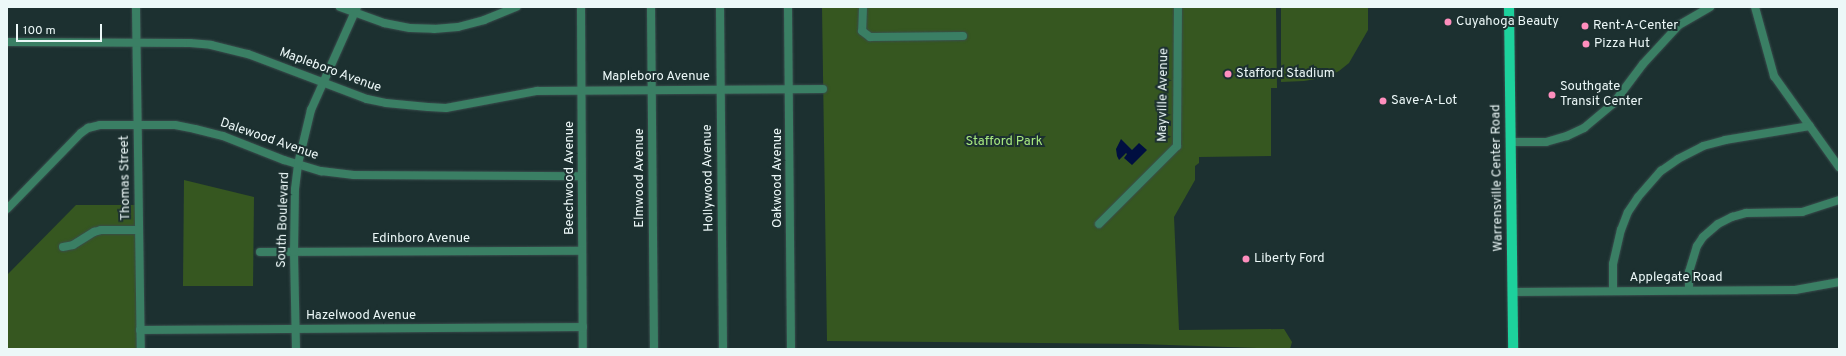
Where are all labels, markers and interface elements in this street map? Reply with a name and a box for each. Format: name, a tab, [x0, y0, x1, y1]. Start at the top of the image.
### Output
place label: Cuyahoga Beauty	[1456, 14, 1559, 30]
scale bar	[18, 16, 104, 42]
marker: Cuyahoga Beauty	[1443, 17, 1453, 27]
place label: Rent-A-Center	[1593, 18, 1678, 34]
marker: Rent-A-Center	[1580, 21, 1590, 31]
text: 100 m	[23, 23, 56, 39]
place label: Pizza Hut	[1594, 36, 1650, 52]
marker: Pizza Hut	[1581, 39, 1591, 49]
street label: Mapleboro Avenue	[277, 45, 383, 97]
street label: Mayville Avenue	[1155, 48, 1173, 142]
place label: Stafford Stadium	[1236, 66, 1335, 82]
street label: Mapleboro Avenue	[602, 69, 710, 85]
marker: Stafford Stadium	[1223, 69, 1233, 79]
place label: Southgate Transit Center	[1560, 80, 1643, 111]
marker: Southgate Transit Center	[1547, 90, 1557, 100]
place label: Save-A-Lot	[1391, 93, 1457, 109]
marker: Save-A-Lot	[1378, 96, 1388, 106]
street label: Warrensville Center Road	[1489, 104, 1507, 252]
street label: Dalewood Avenue	[217, 116, 321, 164]
street label: Beechwood Avenue	[562, 121, 578, 235]
street label: Hollywood Avenue	[700, 124, 718, 232]
street label: Elmwood Avenue	[632, 128, 648, 228]
street label: Oakwood Avenue	[770, 128, 786, 228]
park label: Stafford Park	[965, 134, 1043, 150]
street label: Thomas Street	[117, 135, 135, 221]
street label: South Boulevard	[275, 172, 293, 268]
street label: Edinboro Avenue	[372, 231, 470, 247]
place label: Liberty Ford	[1254, 251, 1325, 267]
marker: Liberty Ford	[1241, 254, 1251, 264]
street label: Applegate Road	[1629, 270, 1723, 286]
street label: Hazelwood Avenue	[306, 308, 416, 324]

